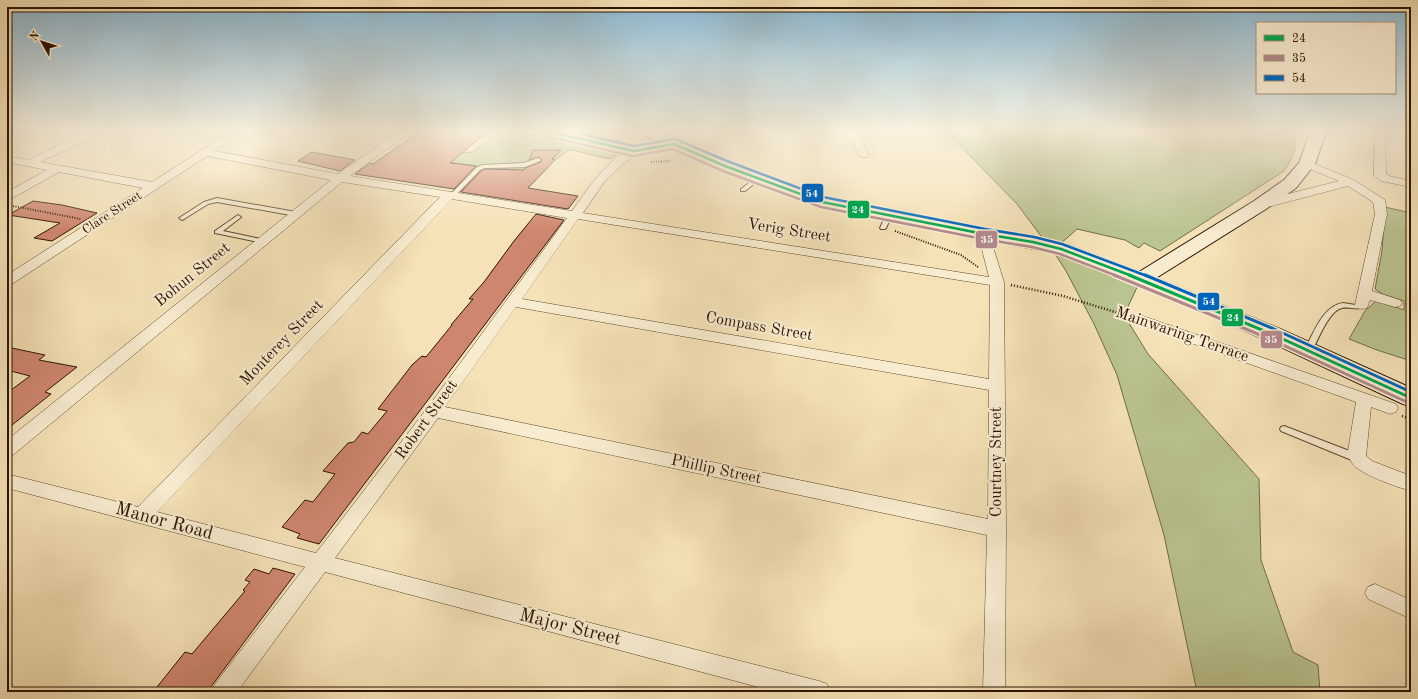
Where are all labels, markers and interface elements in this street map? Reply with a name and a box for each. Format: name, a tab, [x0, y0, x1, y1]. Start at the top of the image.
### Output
north arrow	[22, 22, 62, 62]
legend	[1256, 22, 1396, 94]
text: N	[28, 29, 43, 43]
text: 24	[1292, 33, 1306, 45]
text: 35	[1292, 52, 1306, 65]
text: 54	[1292, 72, 1306, 85]
line badge: 54	[801, 183, 824, 203]
street label: Clare Street	[80, 189, 144, 237]
text: 54	[806, 189, 818, 200]
line badge: 24	[847, 200, 870, 219]
text: 24	[852, 205, 864, 216]
street label: Verig Street	[746, 216, 832, 246]
line badge: 35	[975, 230, 998, 249]
text: 35	[981, 235, 993, 246]
street label: Bohun Street	[152, 240, 234, 310]
line badge: 54	[1197, 292, 1220, 311]
street label: Monterey Street	[237, 297, 327, 389]
text: 54	[1203, 297, 1215, 308]
street label: Mainwaring Terrace	[1113, 305, 1251, 365]
line badge: 24	[1221, 308, 1244, 327]
street label: Compass Street	[704, 310, 814, 344]
text: 24	[1227, 313, 1239, 324]
line badge: 35	[1260, 330, 1283, 349]
text: 35	[1265, 335, 1277, 346]
street label: Robert Street	[393, 377, 461, 463]
street label: Courtney Street	[989, 406, 1005, 517]
street label: Phillip Street	[669, 453, 763, 487]
street label: Manor Road	[113, 500, 215, 544]
street label: Major Street	[517, 606, 623, 650]

